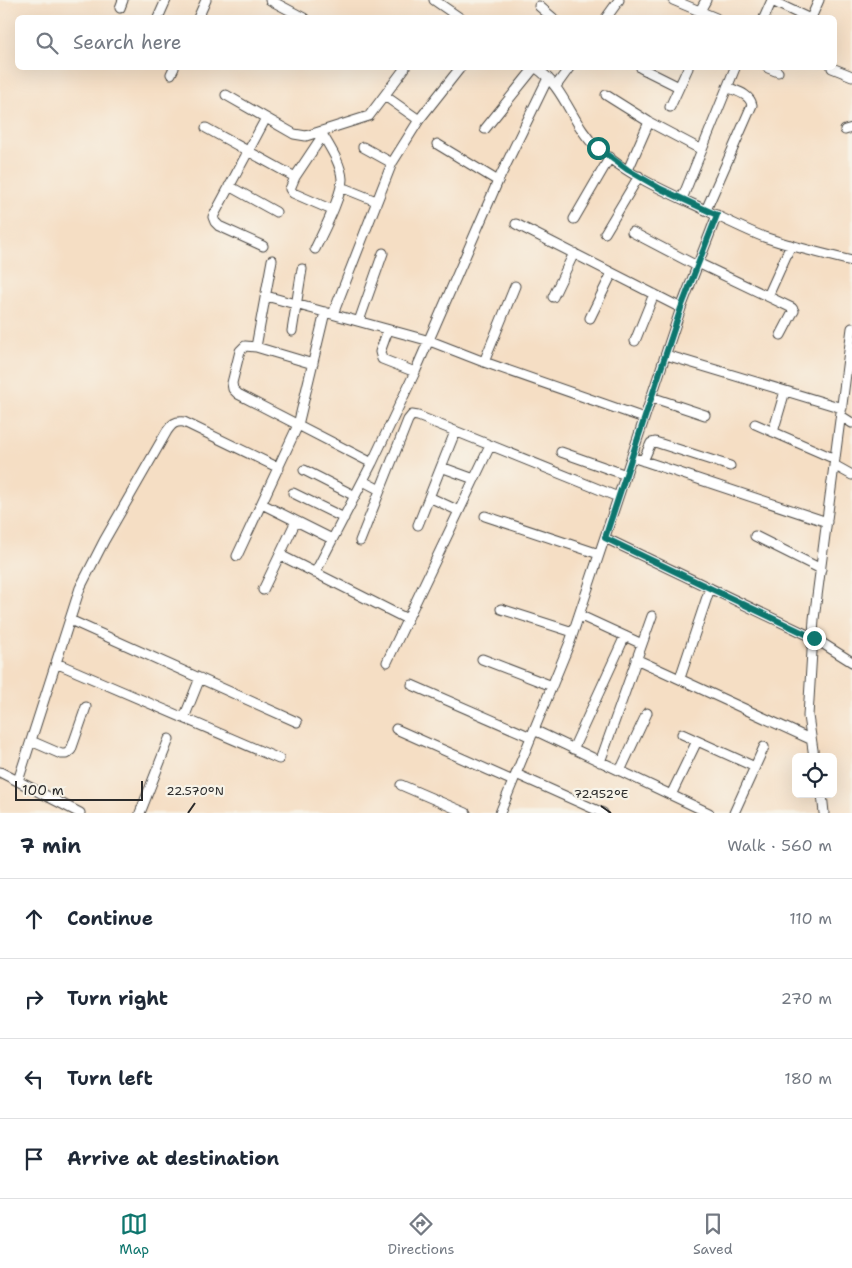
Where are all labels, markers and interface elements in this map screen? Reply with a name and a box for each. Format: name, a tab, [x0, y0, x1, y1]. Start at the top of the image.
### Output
search box	[15, 15, 837, 70]
icon: search	[33, 29, 61, 57]
text: Search here	[73, 30, 182, 55]
route start	[587, 137, 610, 160]
route end	[803, 627, 826, 650]
map controls	[792, 753, 837, 798]
button: locate	[792, 753, 837, 798]
scale bar	[15, 778, 142, 801]
text: 100 m	[22, 781, 64, 799]
text: 22.570°N	[166, 783, 224, 799]
text: 72.952°E	[574, 786, 628, 802]
text: 7 min	[20, 832, 81, 860]
text: Walk · 560 m	[727, 835, 832, 856]
icon: ahead	[20, 905, 48, 933]
text: Continue	[67, 906, 153, 931]
text: 110 m	[789, 908, 832, 929]
icon: right	[20, 985, 48, 1013]
text: Turn right	[67, 986, 168, 1011]
text: 270 m	[781, 988, 832, 1009]
icon: left	[20, 1065, 48, 1093]
text: Turn left	[67, 1066, 153, 1091]
text: 180 m	[784, 1068, 832, 1089]
icon: arrive	[20, 1145, 48, 1173]
text: Arrive at destination	[67, 1146, 279, 1171]
tab: Map	[119, 1210, 149, 1258]
tab: Directions	[388, 1210, 455, 1258]
tab: Saved	[693, 1210, 733, 1258]

